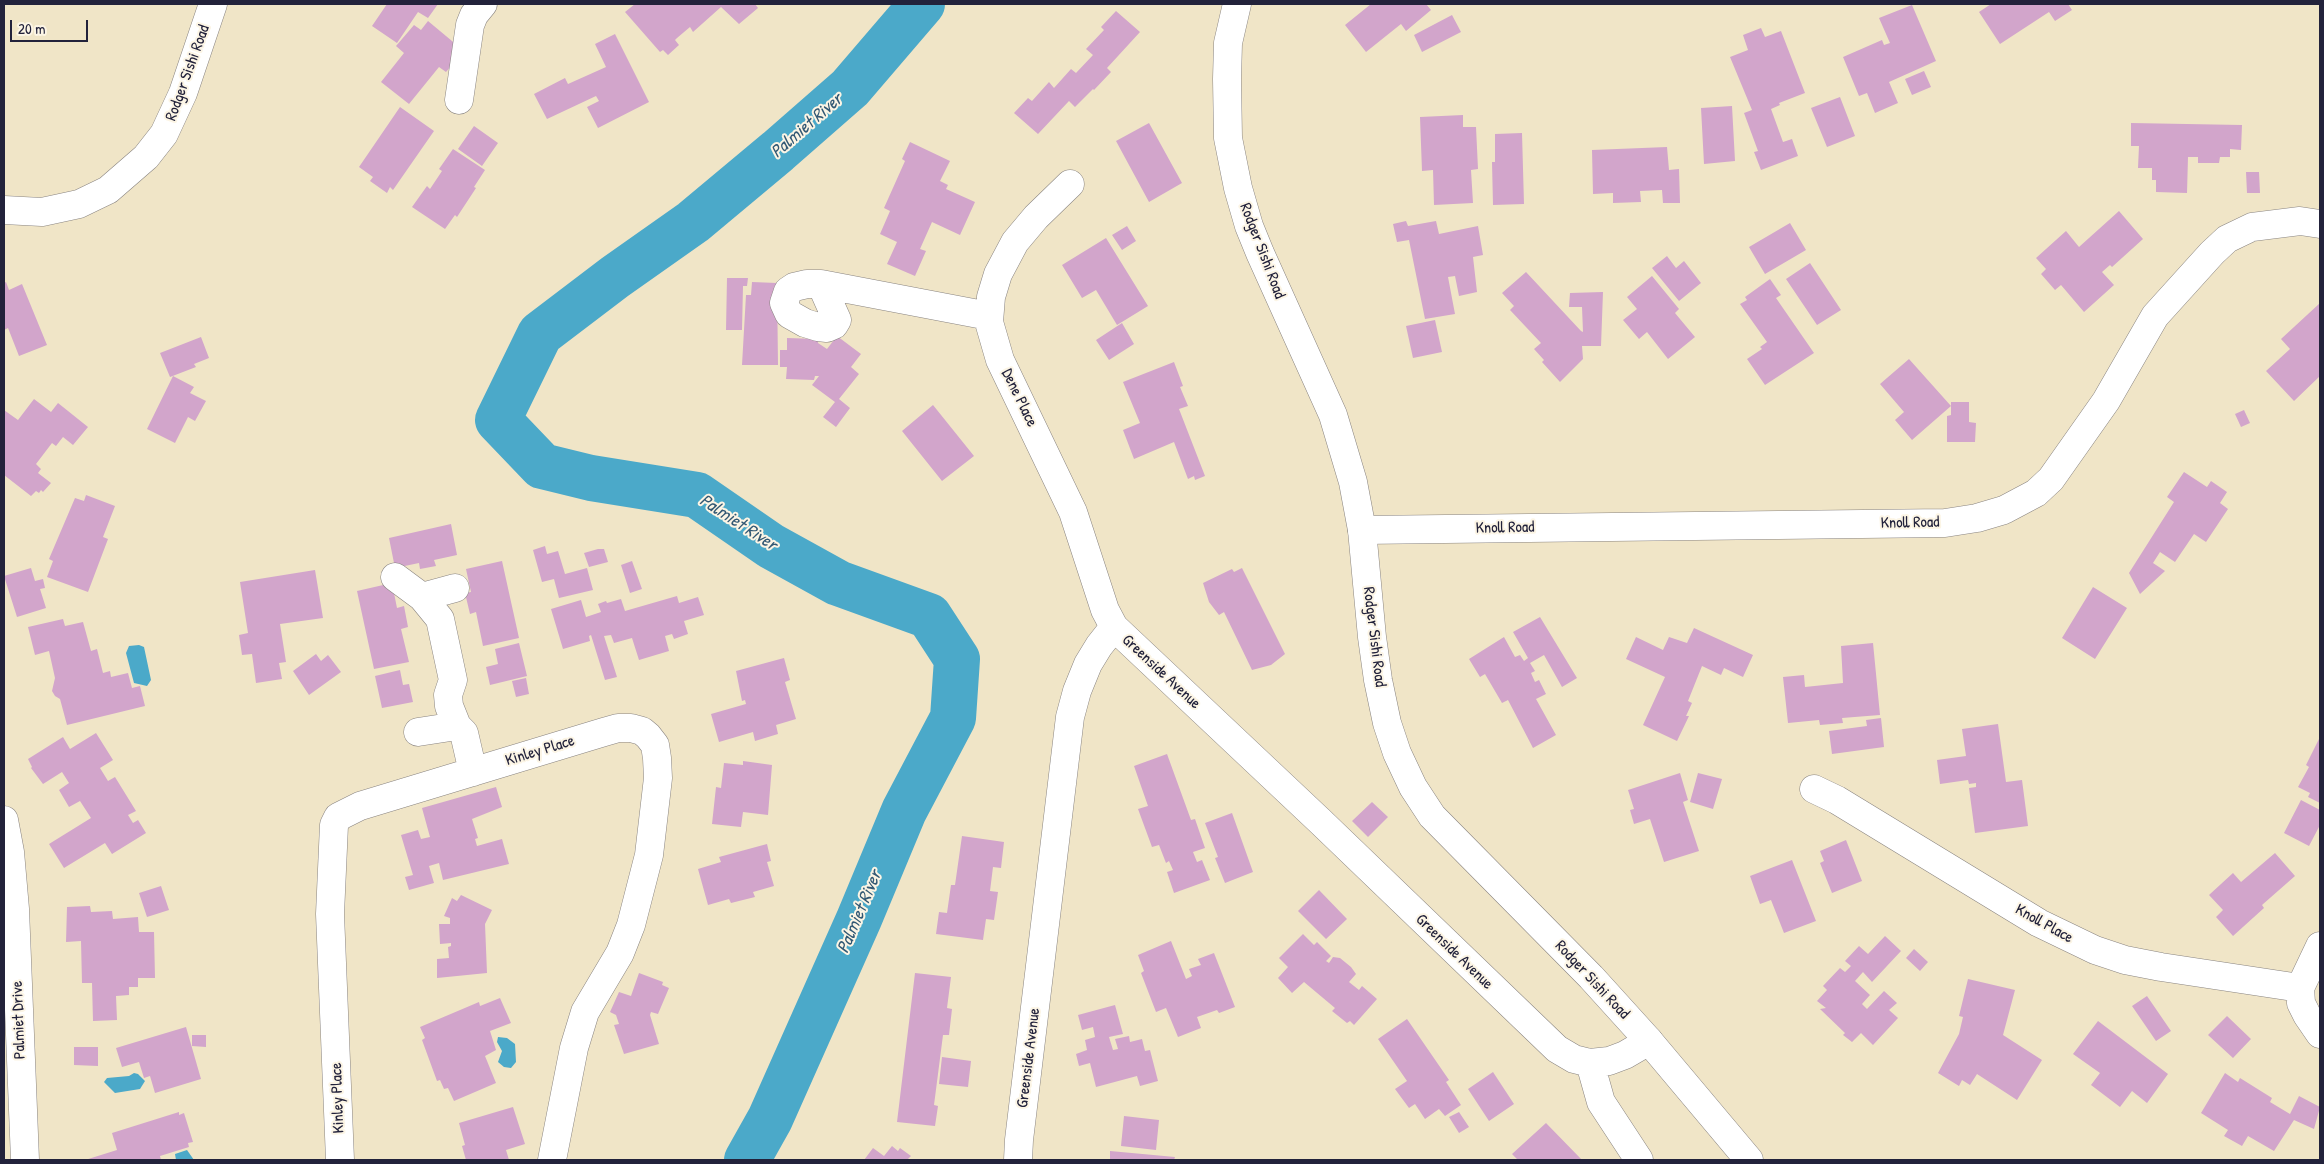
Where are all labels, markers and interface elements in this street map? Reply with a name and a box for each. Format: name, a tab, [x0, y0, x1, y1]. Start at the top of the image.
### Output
scale bar	[12, 10, 90, 42]
text: 20 m	[18, 18, 45, 39]
street label: Rodger Sishi Road	[162, 22, 214, 124]
water label: Palmiet River	[767, 89, 847, 163]
street label: Rodger Sishi Road	[1235, 201, 1289, 301]
street label: Dene Place	[997, 366, 1041, 430]
water label: Palmiet River	[695, 490, 781, 556]
street label: Knoll Road	[1880, 513, 1940, 533]
street label: Knoll Road	[1475, 518, 1535, 538]
street label: Rodger Sishi Road	[1358, 586, 1390, 688]
street label: Greenside Avenue	[1118, 631, 1204, 713]
street label: Kinley Place	[503, 731, 577, 771]
water label: Palmiet River	[833, 867, 887, 957]
street label: Knoll Place	[2012, 900, 2076, 948]
street label: Greenside Avenue	[1411, 910, 1497, 994]
street label: Rodger Sishi Road	[1551, 937, 1633, 1023]
street label: Palmiet Drive	[8, 981, 30, 1059]
street label: Greenside Avenue	[1013, 1007, 1045, 1109]
street label: Kinley Place	[327, 1062, 349, 1134]

